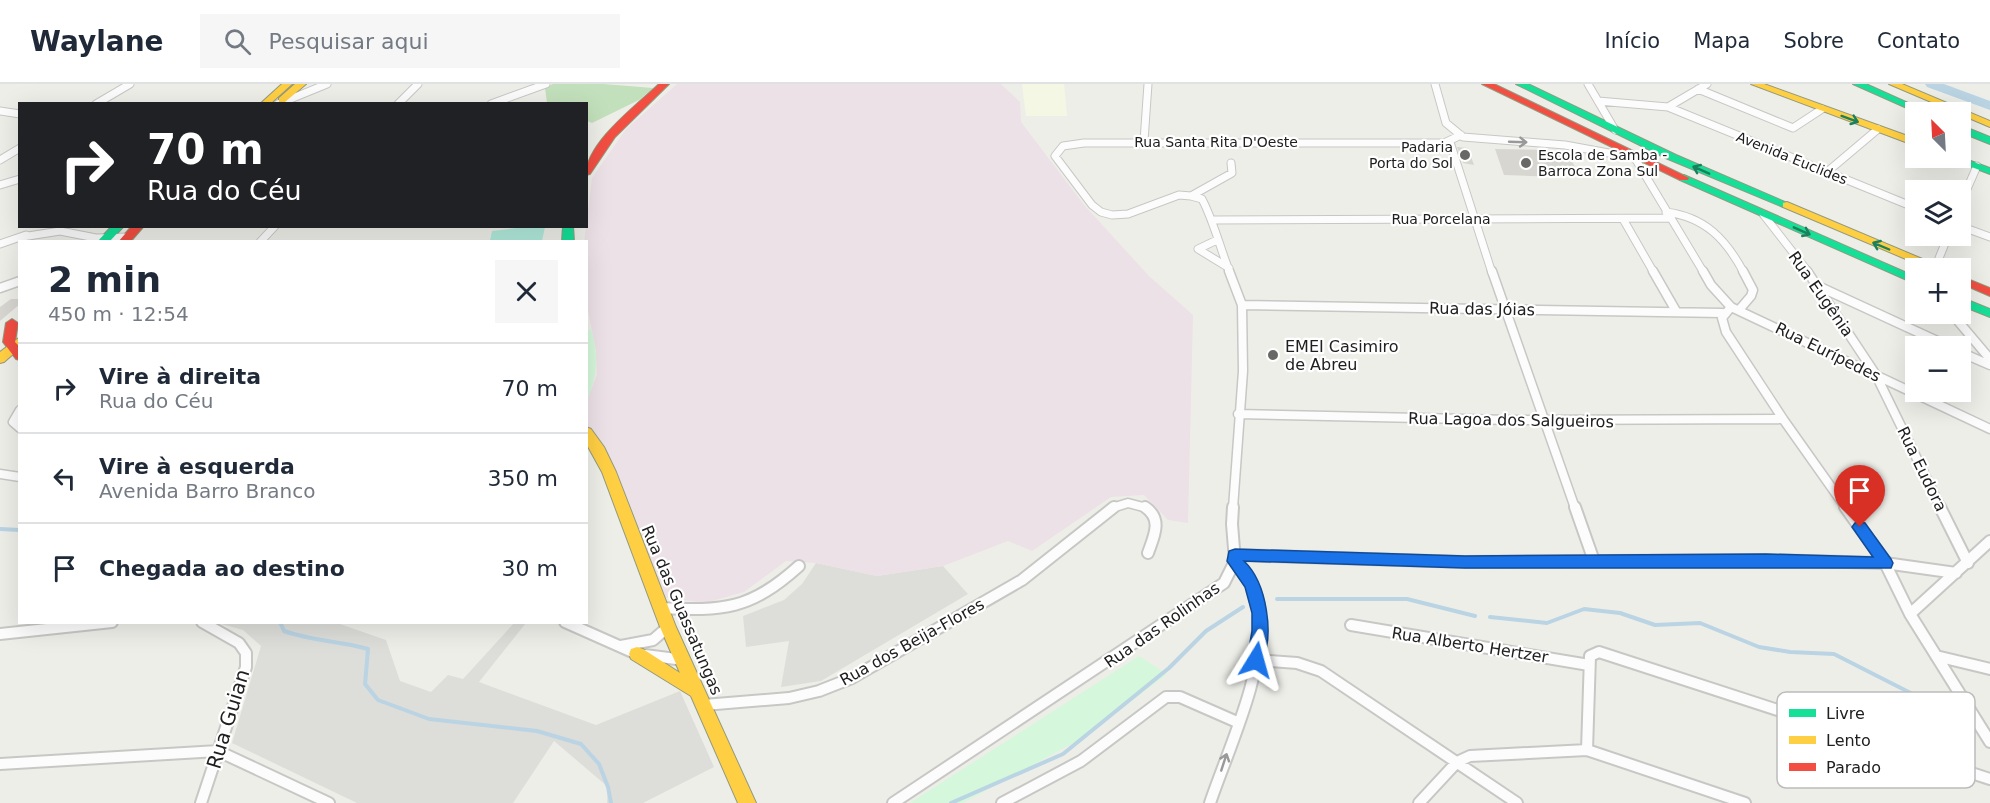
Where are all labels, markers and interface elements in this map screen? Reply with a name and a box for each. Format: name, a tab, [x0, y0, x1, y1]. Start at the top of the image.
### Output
search box	[200, 14, 620, 68]
text: Waylane	[30, 25, 164, 58]
icon: search	[221, 25, 254, 58]
text: Pesquisar aqui	[269, 29, 429, 54]
text: Início	[1605, 29, 1660, 53]
text: Mapa	[1693, 29, 1750, 53]
text: Sobre	[1783, 29, 1844, 53]
text: Contato	[1877, 29, 1960, 53]
north arrow	[1905, 102, 1971, 168]
map controls	[1905, 102, 1971, 402]
one-way arrow	[1840, 114, 1859, 125]
text: 70 m	[147, 125, 264, 174]
icon: right	[48, 126, 126, 204]
street label: Avenida Euclides	[1734, 128, 1850, 188]
street label: Rua Santa Rita D'Oeste	[1134, 134, 1298, 150]
one-way arrow	[1508, 137, 1528, 148]
place label: Padaria Porta do Sol	[1369, 139, 1453, 171]
place label: Escola de Samba - Barroca Zona Sul	[1538, 147, 1667, 179]
marker: Padaria Porta do Sol	[1458, 148, 1472, 162]
marker: Escola de Samba - Barroca Zona Sul	[1519, 156, 1533, 170]
one-way arrow	[1693, 164, 1711, 175]
text: Rua do Céu	[147, 175, 302, 206]
button: layers	[1905, 180, 1971, 246]
street label: Rua Porcelana	[1391, 211, 1491, 227]
one-way arrow	[1792, 226, 1810, 237]
one-way arrow	[1872, 240, 1891, 251]
street label: Rua Eugênia	[1785, 248, 1857, 340]
button: +	[1905, 258, 1971, 324]
text: 2 min	[48, 259, 161, 300]
button: close	[495, 260, 558, 323]
street label: Rua das Jóias	[1429, 299, 1535, 319]
text: 450 m · 12:54	[48, 302, 189, 326]
street label: Rua Eurípedes	[1772, 318, 1884, 386]
button: −	[1905, 336, 1971, 402]
place label: EMEI Casimiro de Abreu	[1285, 337, 1399, 374]
marker: EMEI Casimiro de Abreu	[1266, 348, 1280, 362]
text: Vire à direita	[99, 364, 261, 389]
icon: right	[48, 372, 81, 405]
text: 70 m	[502, 376, 558, 401]
text: Rua do Céu	[99, 389, 214, 413]
street label: Rua Lagoa dos Salgueiros	[1408, 409, 1614, 431]
street label: Rua Eudora	[1893, 423, 1951, 515]
text: Vire à esquerda	[99, 454, 295, 479]
icon: left	[48, 462, 81, 495]
pin	[1834, 465, 1885, 527]
text: 350 m	[488, 466, 558, 491]
icon: arrive	[1843, 474, 1876, 507]
text: Avenida Barro Branco	[99, 479, 316, 503]
street label: Rua das Guassatungas	[638, 522, 726, 698]
icon: arrive	[48, 552, 81, 585]
text: Chegada ao destino	[99, 556, 345, 581]
text: 30 m	[502, 556, 558, 581]
street label: Rua das Rolinhas	[1101, 578, 1223, 672]
street label: Rua dos Beija-Flores	[837, 594, 987, 690]
street label: Rua Alberto Hertzer	[1390, 623, 1550, 667]
position arrow	[1224, 628, 1288, 692]
street label: Rua Guian	[201, 666, 255, 772]
legend	[1777, 692, 1975, 788]
text: Livre	[1826, 704, 1865, 723]
text: Lento	[1826, 731, 1871, 750]
one-way arrow	[1219, 753, 1230, 772]
text: Parado	[1826, 758, 1881, 777]

